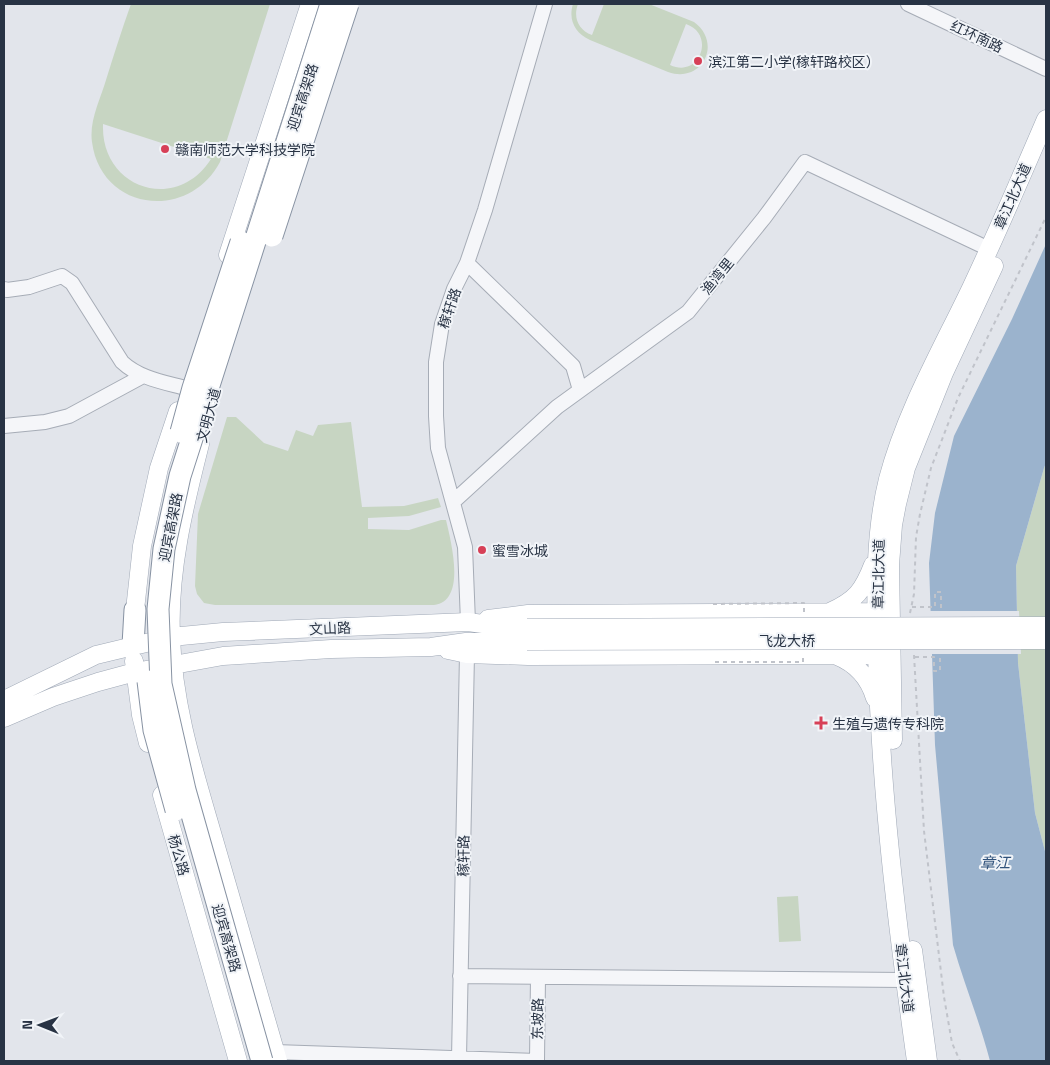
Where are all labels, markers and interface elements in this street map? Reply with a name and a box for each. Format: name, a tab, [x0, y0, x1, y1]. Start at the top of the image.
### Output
street label: 红环南路	[947, 15, 1007, 57]
place label: 滨江第二小学(稼轩路校区）	[708, 51, 880, 72]
marker: 滨江第二小学(稼轩路校区）	[692, 55, 704, 67]
street label: 迎宾高架路	[281, 60, 323, 134]
place label: 赣南师范大学科技学院	[175, 139, 315, 160]
marker: 赣南师范大学科技学院	[159, 143, 171, 155]
street label: 章江北大道	[988, 160, 1036, 232]
street label: 渔湾里	[696, 253, 738, 299]
street label: 稼轩路	[432, 285, 466, 331]
street label: 文明大道	[191, 385, 225, 445]
street label: 迎宾高架路	[153, 491, 187, 563]
street label: 章江北大道	[867, 539, 889, 609]
place label: 蜜雪冰城	[492, 540, 548, 561]
marker: 蜜雪冰城	[476, 544, 488, 556]
street label: 文山路	[308, 616, 352, 640]
street label: 飞龙大桥	[759, 630, 815, 651]
place label: 生殖与遗传专科院	[832, 713, 944, 734]
marker: 生殖与遗传专科院	[814, 716, 828, 730]
street label: 杨公路	[163, 832, 195, 878]
street label: 稼轩路	[452, 835, 474, 877]
water label: 章江	[980, 851, 1012, 874]
street label: 迎宾高架路	[207, 901, 247, 975]
street label: 章江北大道	[890, 942, 920, 1014]
street label: 东坡路	[526, 998, 548, 1040]
north arrow	[15, 1000, 65, 1050]
text: N	[16, 1020, 37, 1030]

